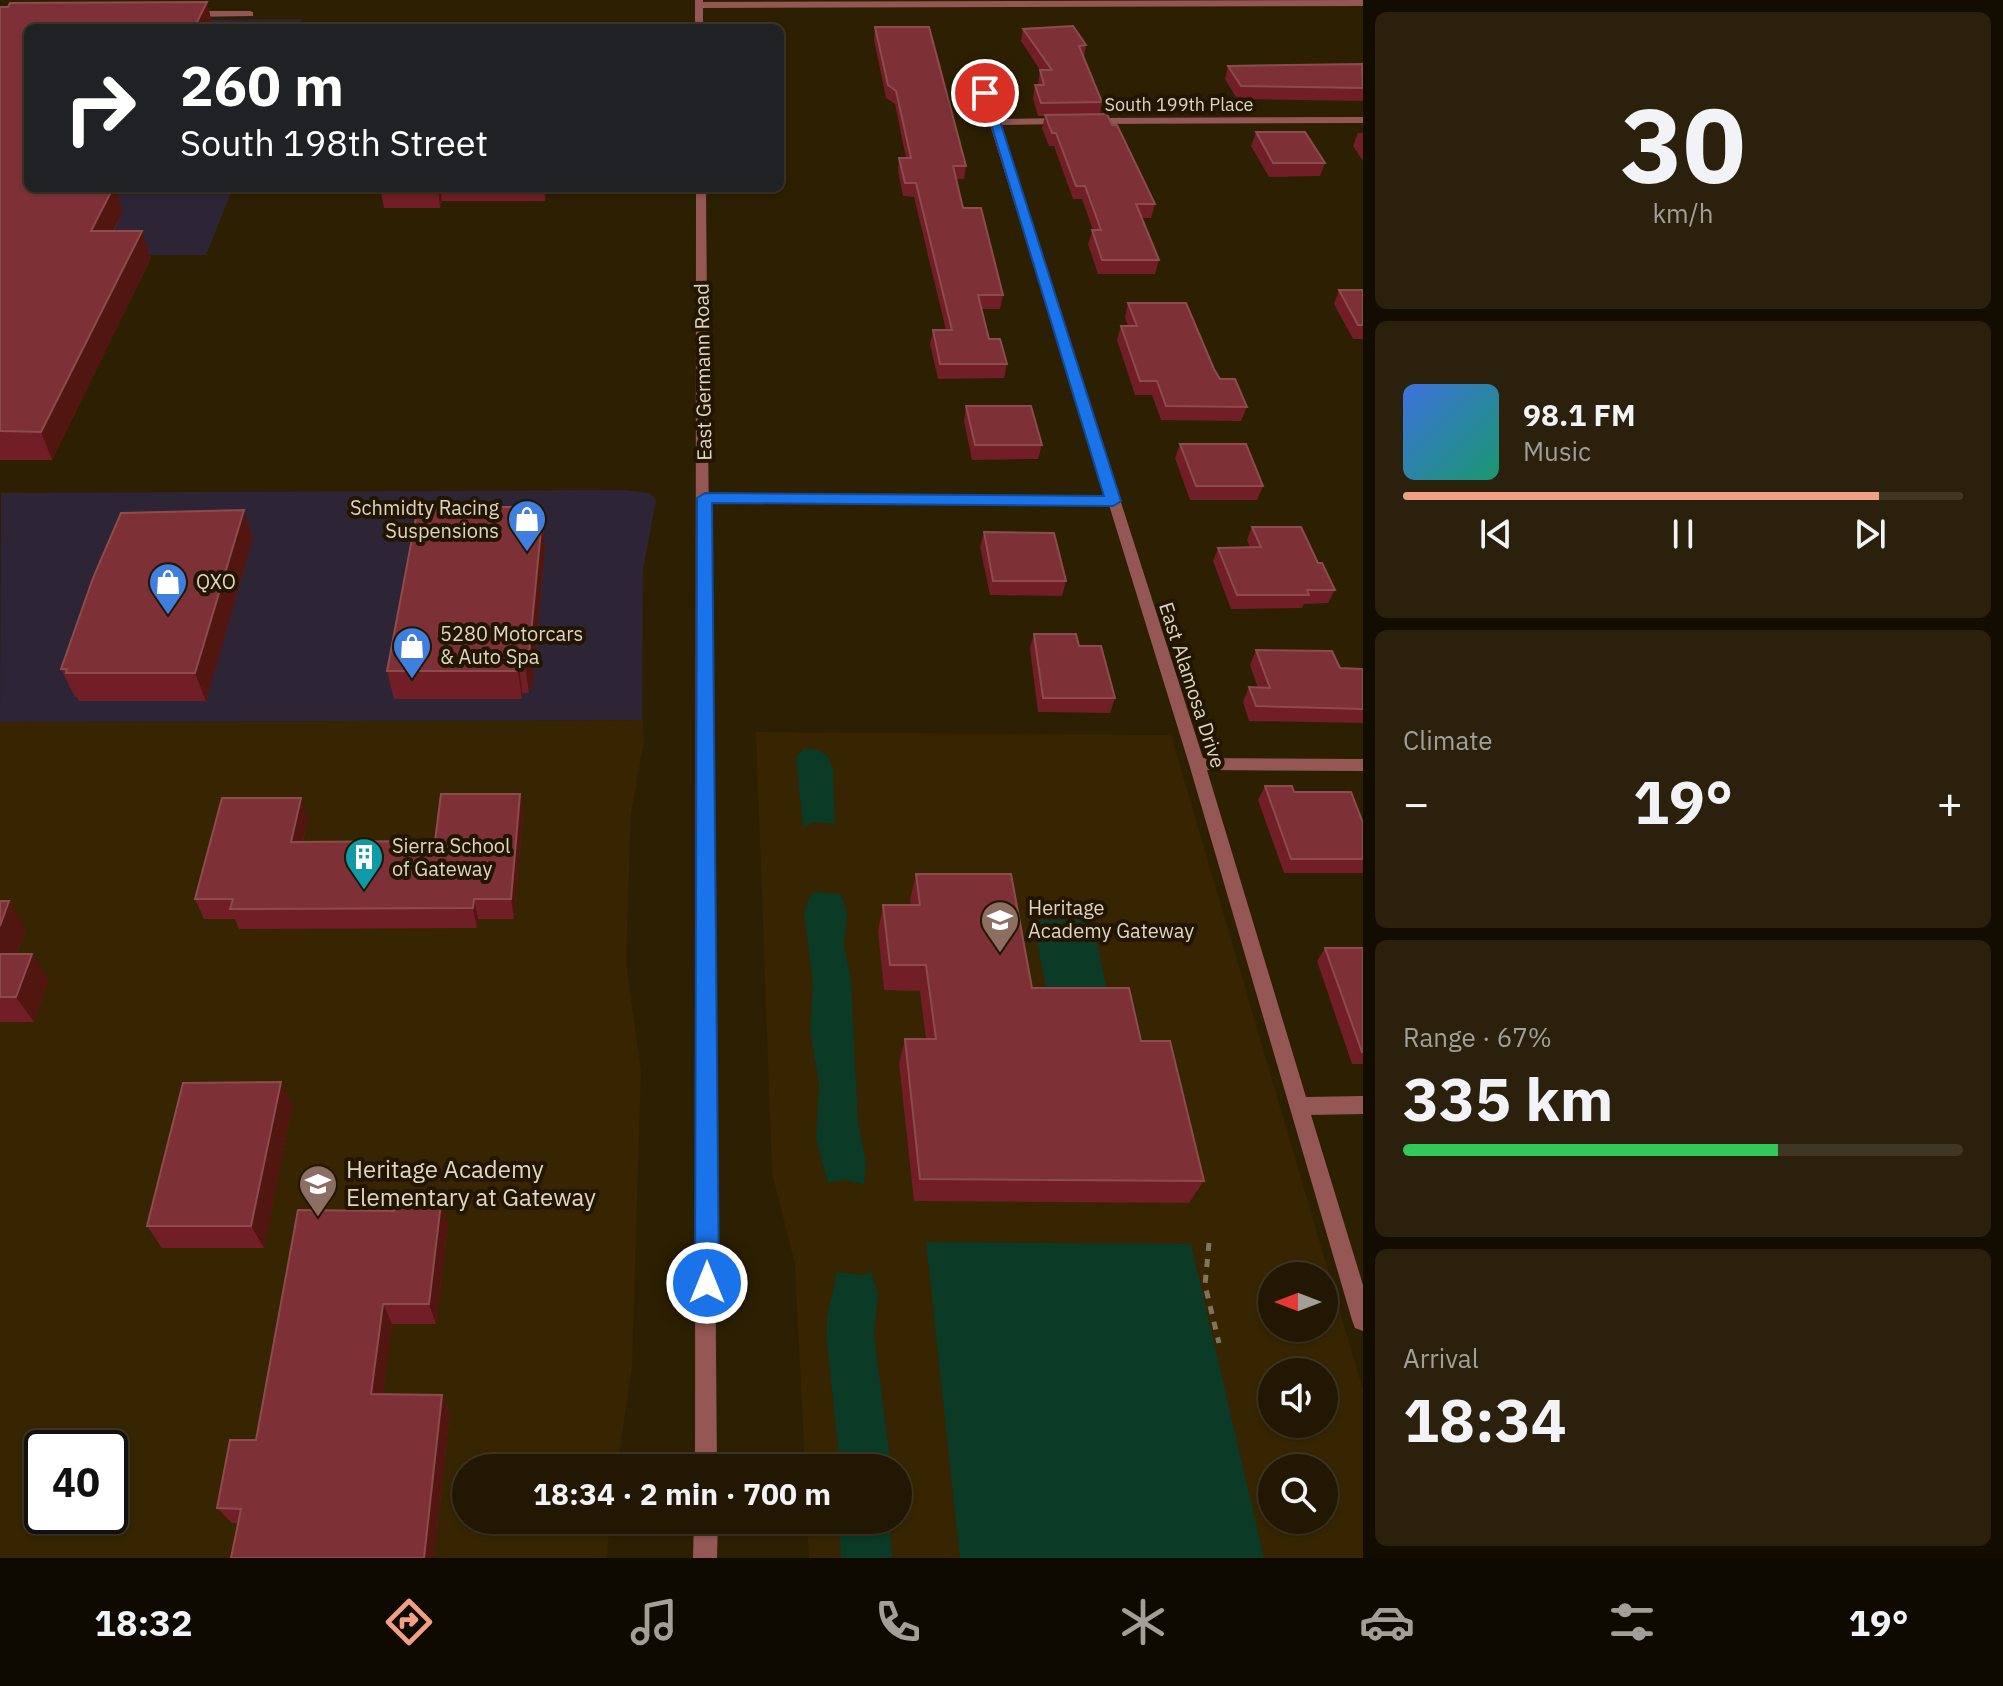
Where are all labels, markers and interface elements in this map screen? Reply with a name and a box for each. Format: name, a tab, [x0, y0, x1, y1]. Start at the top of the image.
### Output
text: 260 m	[180, 49, 344, 121]
icon: right	[48, 56, 152, 160]
pin	[951, 59, 1019, 127]
icon: arrive	[963, 71, 1007, 115]
text: 30	[1621, 76, 1745, 212]
street label: South 199th Place	[1105, 93, 1254, 116]
text: South 198th Street	[180, 119, 488, 166]
text: km/h	[1652, 196, 1714, 230]
street label: East Germann Road	[687, 283, 718, 461]
text: 98.1 FM	[1523, 395, 1636, 434]
text: Music	[1523, 434, 1591, 468]
place label: Schmidty Racing Suspensions	[350, 494, 499, 544]
shop icon: Schmidty Racing Suspensions	[506, 498, 548, 553]
icon: previous	[1474, 512, 1518, 556]
icon: pause	[1661, 512, 1705, 556]
icon: next	[1848, 512, 1892, 556]
shop icon: QXO	[147, 561, 189, 616]
place label: QXO	[196, 568, 236, 595]
street label: East Alamosa Drive	[1153, 598, 1232, 771]
place label: 5280 Motorcars & Auto Spa	[440, 620, 583, 670]
shop icon: 5280 Motorcars & Auto Spa	[391, 625, 433, 680]
text: Climate	[1403, 723, 1493, 757]
text: 19°	[1633, 762, 1733, 841]
text: −	[1403, 774, 1429, 831]
text: +	[1937, 774, 1963, 831]
place label: Sierra School of Gateway	[392, 832, 510, 882]
building icon: Sierra School of Gateway	[343, 836, 385, 891]
place label: Heritage Academy Gateway	[1028, 894, 1194, 944]
school or university icon: Heritage Academy Gateway	[979, 899, 1021, 954]
text: Range · 67%	[1403, 1020, 1552, 1054]
text: 335 km	[1403, 1059, 1613, 1138]
place label: Heritage Academy Elementary at Gateway	[346, 1153, 596, 1213]
school or university icon: Heritage Academy Elementary at Gateway	[297, 1163, 339, 1218]
position arrow	[665, 1241, 749, 1325]
north arrow	[1258, 1262, 1338, 1342]
map controls	[1258, 1262, 1338, 1534]
text: Arrival	[1403, 1341, 1479, 1375]
button: sound	[1258, 1358, 1338, 1438]
text: 18:34	[1403, 1380, 1567, 1459]
speed limit sign: 40	[24, 1430, 128, 1534]
button: search	[1258, 1454, 1338, 1534]
text: 18:34 · 2 min · 700 m	[533, 1474, 831, 1513]
icon: directions	[381, 1594, 437, 1650]
icon: music	[626, 1594, 682, 1650]
icon: phone	[870, 1594, 926, 1650]
icon: climate	[1115, 1594, 1171, 1650]
icon: car	[1359, 1594, 1415, 1650]
icon: filters	[1604, 1594, 1660, 1650]
text: 18:32	[94, 1599, 193, 1646]
text: 19°	[1849, 1599, 1909, 1646]

